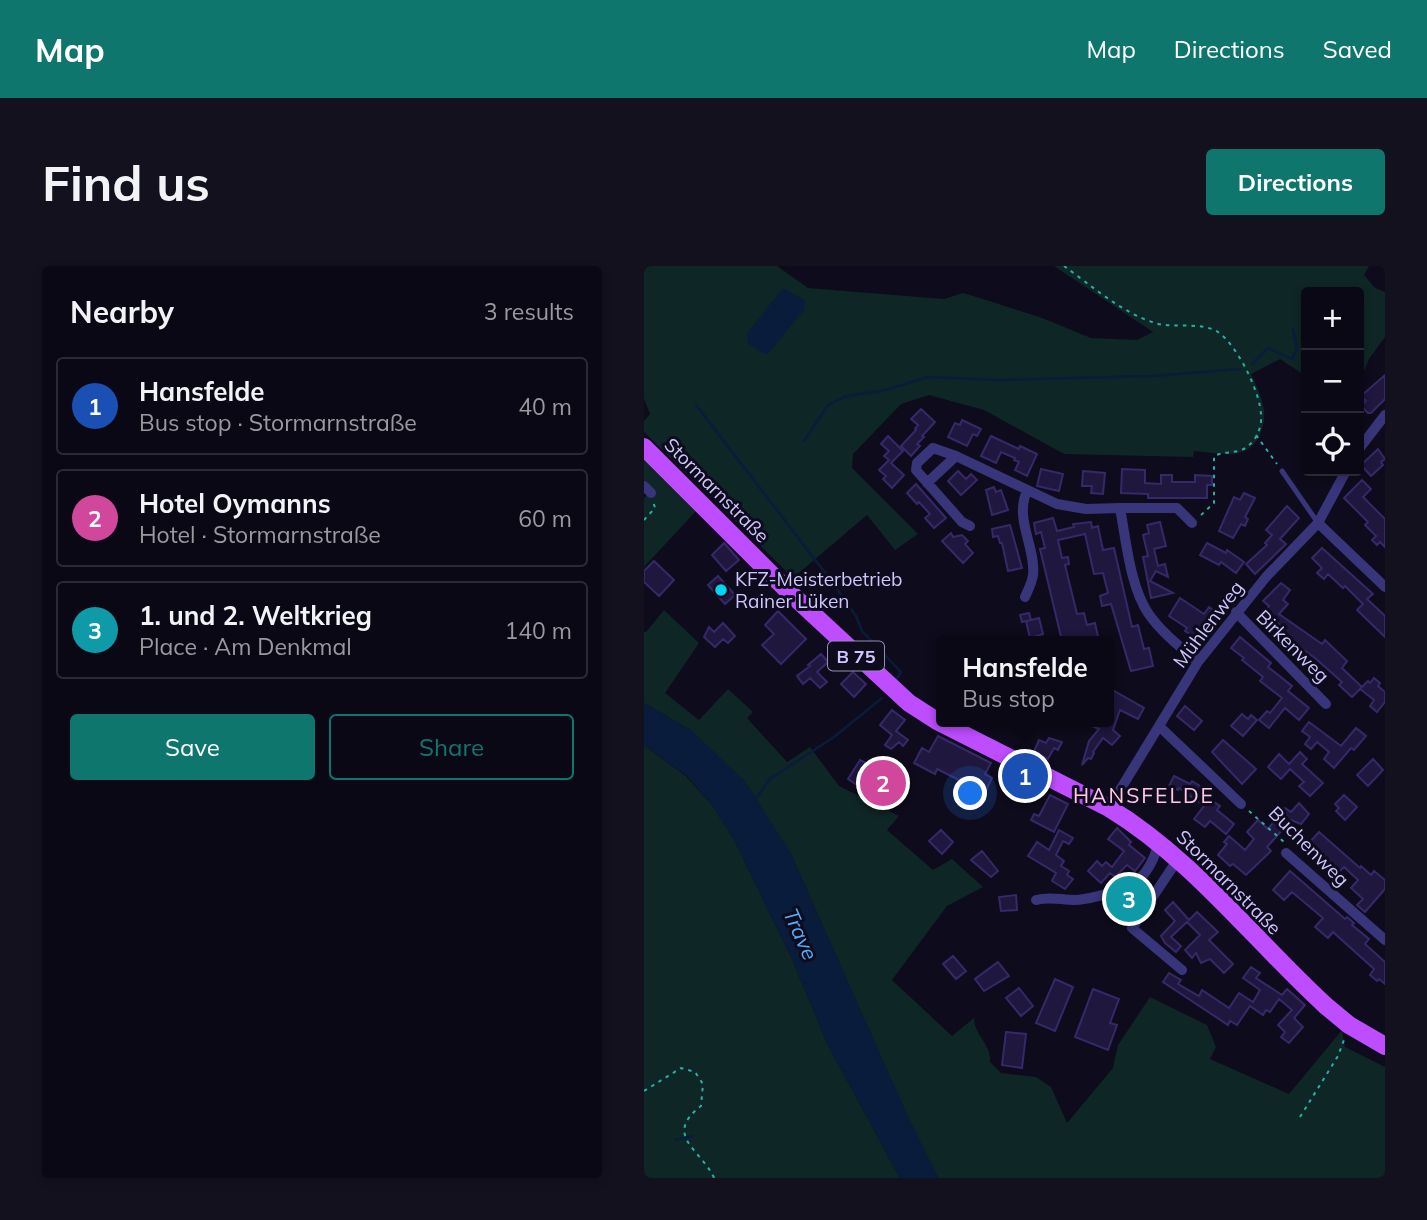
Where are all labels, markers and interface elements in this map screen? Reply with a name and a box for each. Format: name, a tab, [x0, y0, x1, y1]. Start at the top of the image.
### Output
text: Map	[35, 29, 105, 70]
text: Map	[1086, 34, 1136, 64]
text: Directions	[1174, 34, 1285, 64]
text: Saved	[1323, 34, 1392, 64]
button: Directions	[1206, 149, 1385, 215]
text: Find us	[42, 152, 210, 213]
map controls	[1301, 287, 1364, 476]
button: +	[1301, 287, 1364, 350]
text: Nearby	[70, 293, 174, 331]
text: 3 results	[484, 297, 574, 326]
button: −	[1301, 350, 1364, 413]
text: Hansfelde	[139, 375, 265, 408]
text: 1	[88, 392, 102, 421]
text: 40 m	[518, 392, 572, 421]
text: Bus stop · Stormarnstraße	[139, 408, 417, 437]
button: locate	[1301, 413, 1364, 476]
street label: Stormarnstraße	[659, 432, 775, 548]
text: Hotel Oymanns	[139, 487, 331, 520]
text: 2	[88, 504, 102, 533]
text: 60 m	[518, 504, 572, 533]
text: Hotel · Stormarnstraße	[139, 520, 381, 549]
place label: KFZ-Meisterbetrieb Rainer Lüken	[735, 567, 902, 613]
street label: Mühlenweg	[1168, 576, 1248, 672]
marker: KFZ-Meisterbetrieb Rainer Lüken	[713, 582, 729, 598]
text: 1. und 2. Weltkrieg	[139, 599, 372, 632]
street label: Birkenweg	[1251, 604, 1335, 688]
text: 3	[88, 616, 102, 645]
text: 140 m	[504, 616, 572, 645]
text: Place · Am Denkmal	[139, 632, 352, 661]
popup	[936, 636, 1114, 727]
road number: B 75	[828, 642, 884, 670]
text: Hansfelde	[962, 651, 1088, 684]
text: Bus stop	[962, 684, 1055, 713]
button: Save	[70, 714, 315, 780]
button: Share	[329, 714, 574, 780]
pin: 1	[1002, 750, 1048, 802]
pin: 2	[860, 757, 906, 809]
your location	[953, 776, 987, 810]
district label: HANSFELDE	[1073, 782, 1215, 808]
street label: Buchenweg	[1264, 801, 1354, 891]
street label: Stormarnstraße	[1171, 824, 1287, 940]
pin: 3	[1106, 873, 1152, 925]
water label: Trave	[778, 904, 824, 964]

